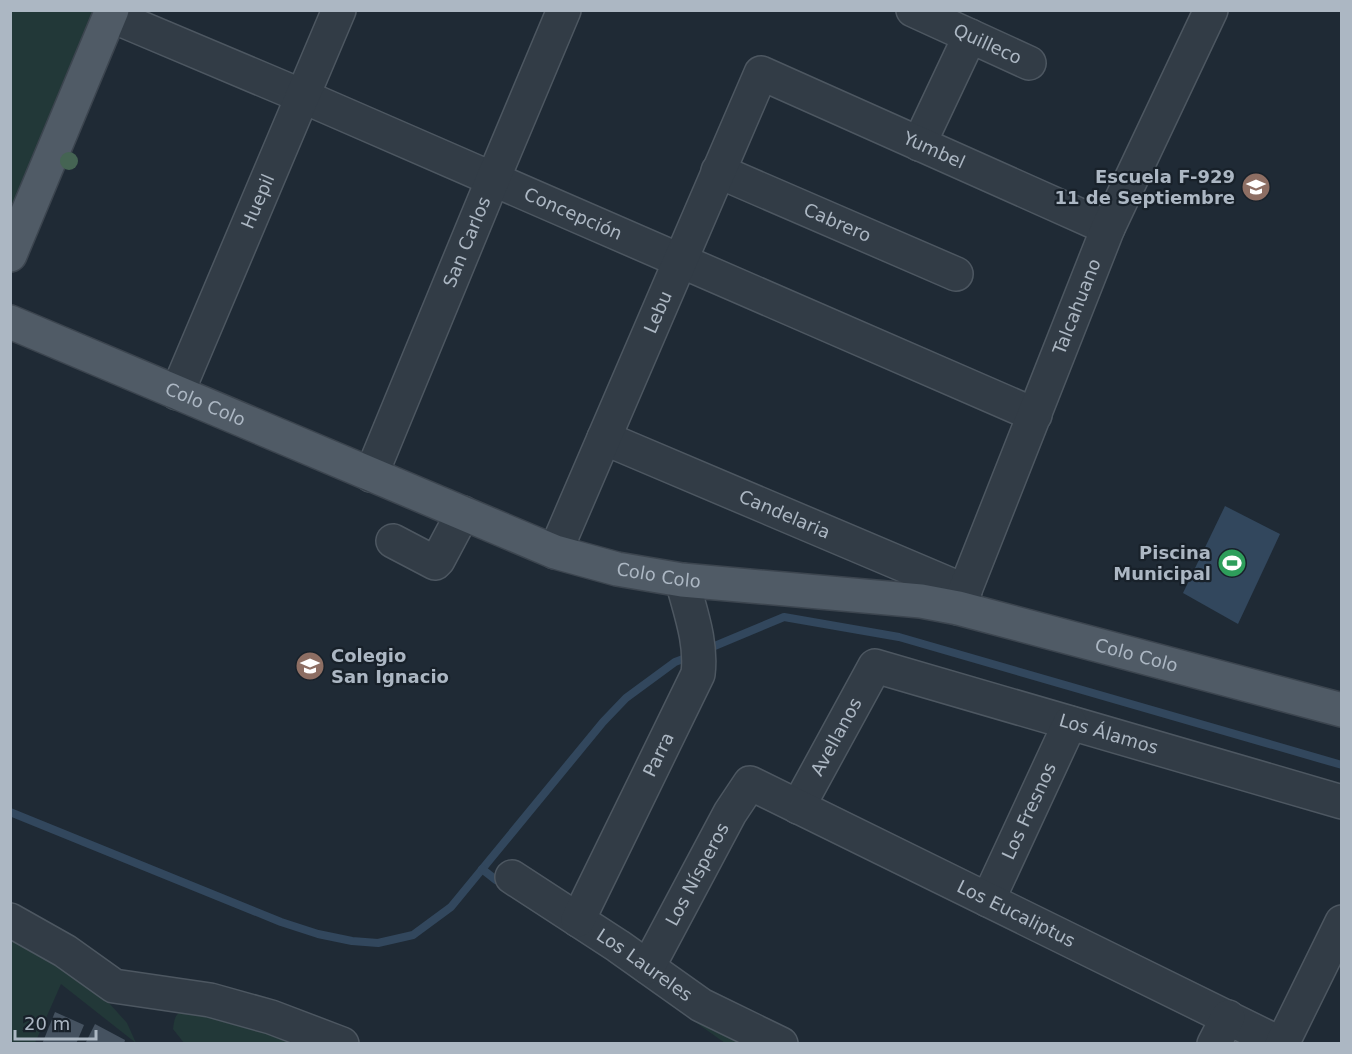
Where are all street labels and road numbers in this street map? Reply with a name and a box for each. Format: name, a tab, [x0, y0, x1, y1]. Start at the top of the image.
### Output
street label: Quilleco	[950, 19, 1025, 68]
street label: Yumbel	[899, 127, 968, 173]
street label: Huepil	[237, 171, 278, 232]
street label: Concepción	[521, 183, 625, 244]
street label: San Carlos	[439, 193, 495, 290]
street label: Cabrero	[801, 198, 874, 246]
street label: Talcahuano	[1048, 255, 1105, 358]
street label: Lebu	[639, 288, 676, 336]
street label: Colo Colo	[162, 378, 249, 430]
street label: Candelaria	[736, 485, 833, 543]
street label: Colo Colo	[615, 558, 702, 592]
street label: Colo Colo	[1093, 634, 1180, 676]
street label: Avellanos	[806, 694, 866, 779]
street label: Los Álamos	[1057, 709, 1161, 758]
street label: Parra	[639, 729, 678, 780]
street label: Los Fresnos	[997, 759, 1060, 863]
street label: Los Nísperos	[661, 819, 733, 929]
street label: Los Eucaliptus	[954, 875, 1079, 951]
street label: Los Laureles	[593, 924, 696, 1005]

